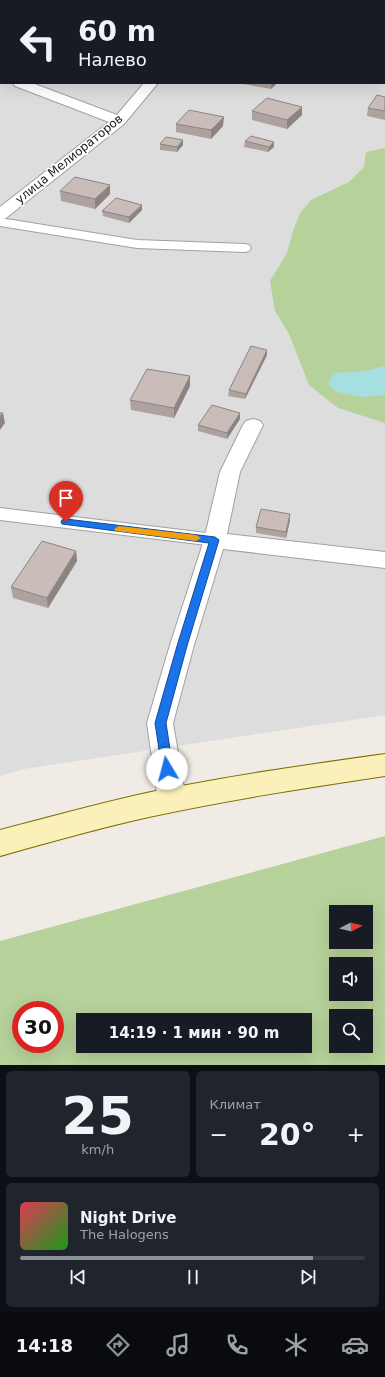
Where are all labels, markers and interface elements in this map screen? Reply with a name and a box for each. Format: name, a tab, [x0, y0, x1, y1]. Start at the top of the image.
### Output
text: 60 m	[78, 15, 156, 48]
icon: left	[12, 16, 64, 68]
text: Налево	[78, 49, 147, 70]
street label: улица Мелиораторов	[13, 111, 125, 207]
pin	[49, 481, 83, 522]
icon: arrive	[55, 487, 77, 509]
position arrow	[146, 748, 188, 790]
north arrow	[329, 905, 373, 949]
map controls	[329, 905, 373, 1053]
button: sound	[329, 957, 373, 1001]
speed limit sign: 30	[12, 1001, 64, 1053]
button: search	[329, 1009, 373, 1053]
text: 14:19 · 1 мин · 90 m	[109, 1024, 279, 1042]
text: 25	[62, 1086, 134, 1146]
text: Климат	[210, 1097, 261, 1112]
text: 20°	[259, 1117, 316, 1152]
text: −	[210, 1122, 228, 1147]
text: +	[347, 1122, 365, 1147]
text: km/h	[81, 1142, 114, 1157]
text: Night Drive	[80, 1209, 176, 1227]
text: The Halogens	[80, 1227, 169, 1242]
icon: previous	[67, 1266, 89, 1288]
icon: pause	[182, 1266, 204, 1288]
icon: next	[297, 1266, 319, 1288]
icon: directions	[104, 1331, 132, 1359]
icon: music	[164, 1331, 192, 1359]
icon: phone	[223, 1331, 251, 1359]
icon: climate	[282, 1331, 310, 1359]
icon: car	[341, 1331, 369, 1359]
text: 14:18	[16, 1335, 73, 1356]

